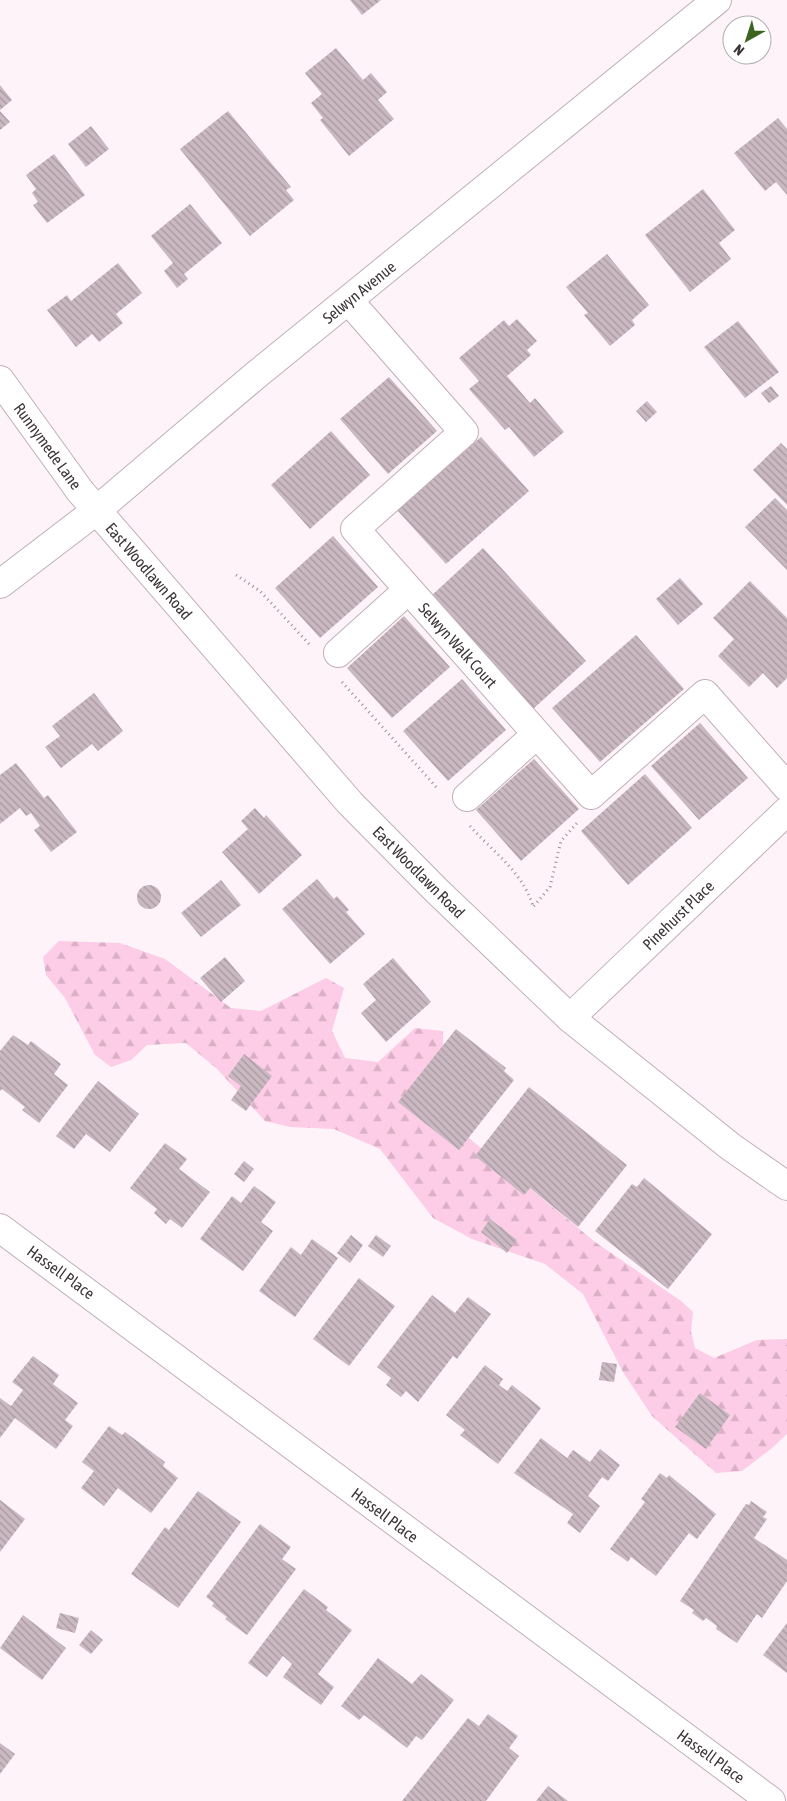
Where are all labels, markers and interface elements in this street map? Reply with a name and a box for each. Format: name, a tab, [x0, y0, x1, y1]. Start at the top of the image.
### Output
north arrow	[722, 15, 772, 65]
text: N	[731, 41, 747, 59]
street label: Selwyn Avenue	[319, 257, 400, 328]
street label: Runnymede Lane	[10, 399, 85, 493]
street label: East Woodlawn Road	[102, 519, 196, 623]
street label: Selwyn Walk Court	[414, 599, 501, 692]
street label: East Woodlawn Road	[369, 822, 469, 922]
street label: Pinehurst Place	[639, 877, 717, 953]
street label: Hassell Place	[24, 1242, 98, 1302]
street label: Hassell Place	[348, 1484, 422, 1546]
street label: Hassell Place	[674, 1726, 748, 1786]

